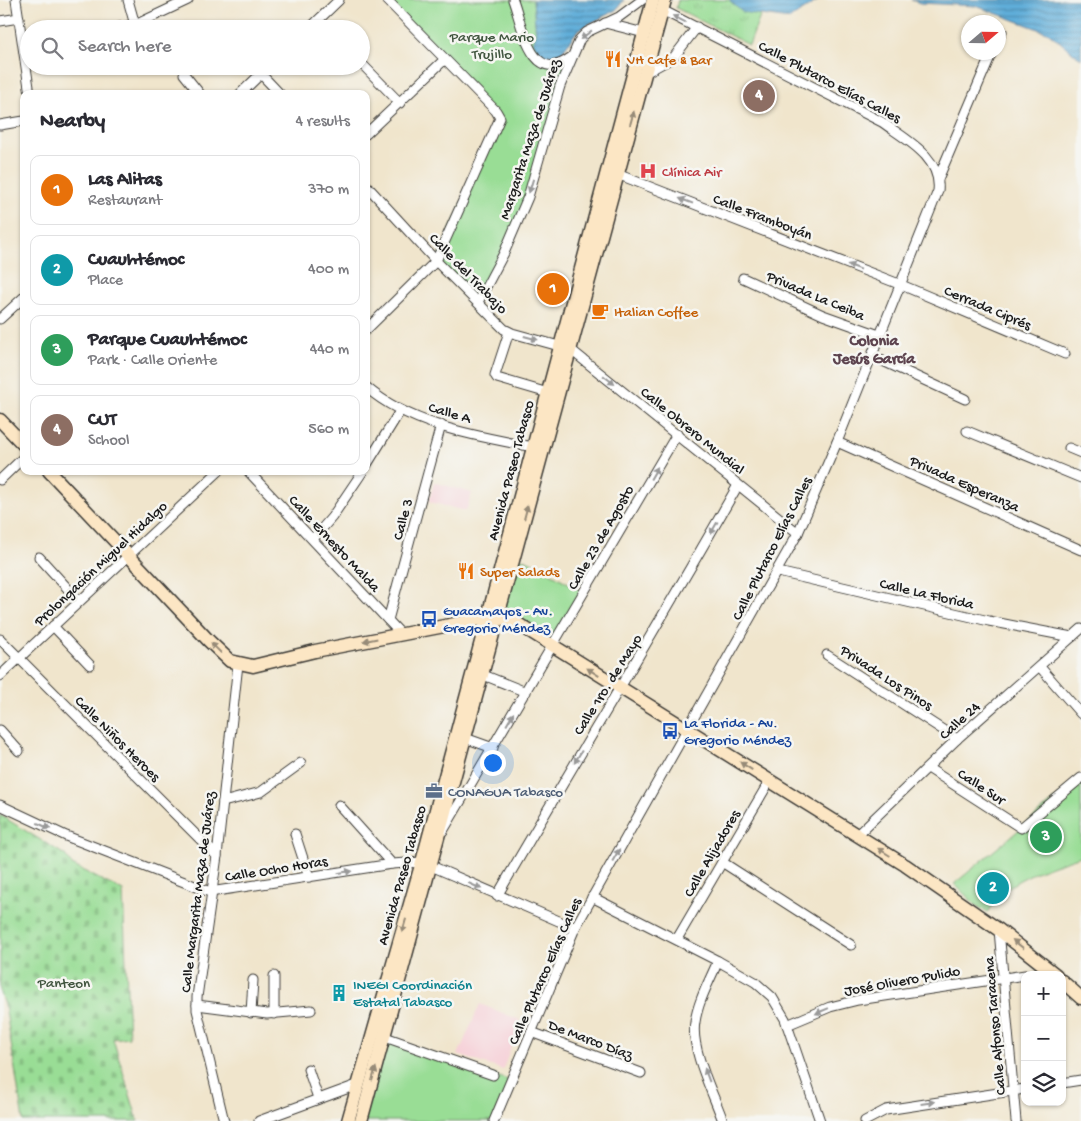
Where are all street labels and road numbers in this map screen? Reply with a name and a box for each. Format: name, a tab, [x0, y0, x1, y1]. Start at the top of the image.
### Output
street label: Calle Plutarco Elías Calles	[755, 38, 904, 128]
street label: Margarita Maza de Juárez	[496, 57, 566, 222]
street label: Calle Framboyán	[710, 191, 814, 245]
street label: Calle del Trabajo	[424, 230, 511, 319]
street label: Privada La Ceiba	[762, 268, 868, 326]
street label: Cerrada Ciprés	[941, 282, 1034, 335]
street label: Calle Obrero Mundial	[636, 384, 748, 479]
street label: Avenida Paseo Tabasco	[485, 398, 539, 542]
street label: Calle A	[426, 399, 474, 429]
street label: Privada Esperanza	[906, 452, 1022, 517]
street label: Calle Plutarco Elías Calles	[729, 474, 817, 624]
street label: Calle 23 de Agosto	[565, 482, 639, 593]
street label: Calle Ernesto Malda	[284, 492, 384, 597]
street label: Calle 3	[390, 497, 418, 542]
street label: Prolongación Miguel Hidalgo	[30, 498, 172, 632]
street label: Calle La Florida	[878, 575, 976, 615]
street label: Calle 1ro. de Mayo	[570, 631, 647, 739]
street label: Privada Los Pinos	[835, 642, 936, 716]
street label: Calle Niños Heroes	[70, 693, 164, 786]
street label: Calle 24	[936, 698, 984, 745]
street label: Calle Sur	[954, 766, 1010, 811]
street label: Calle Margarita Maza de Juárez	[178, 790, 220, 994]
street label: Avenida Paseo Tabasco	[374, 804, 432, 947]
street label: Calle Alijadores	[681, 807, 745, 901]
street label: Calle Ocho Horas	[224, 853, 329, 887]
street label: Calle Plutarco Elías Calles	[505, 895, 587, 1048]
street label: Calle Alfonso Taracena	[981, 955, 1011, 1096]
street label: José Olivero Pulido	[843, 963, 962, 1001]
street label: De Marco Díaz	[544, 1016, 636, 1065]

